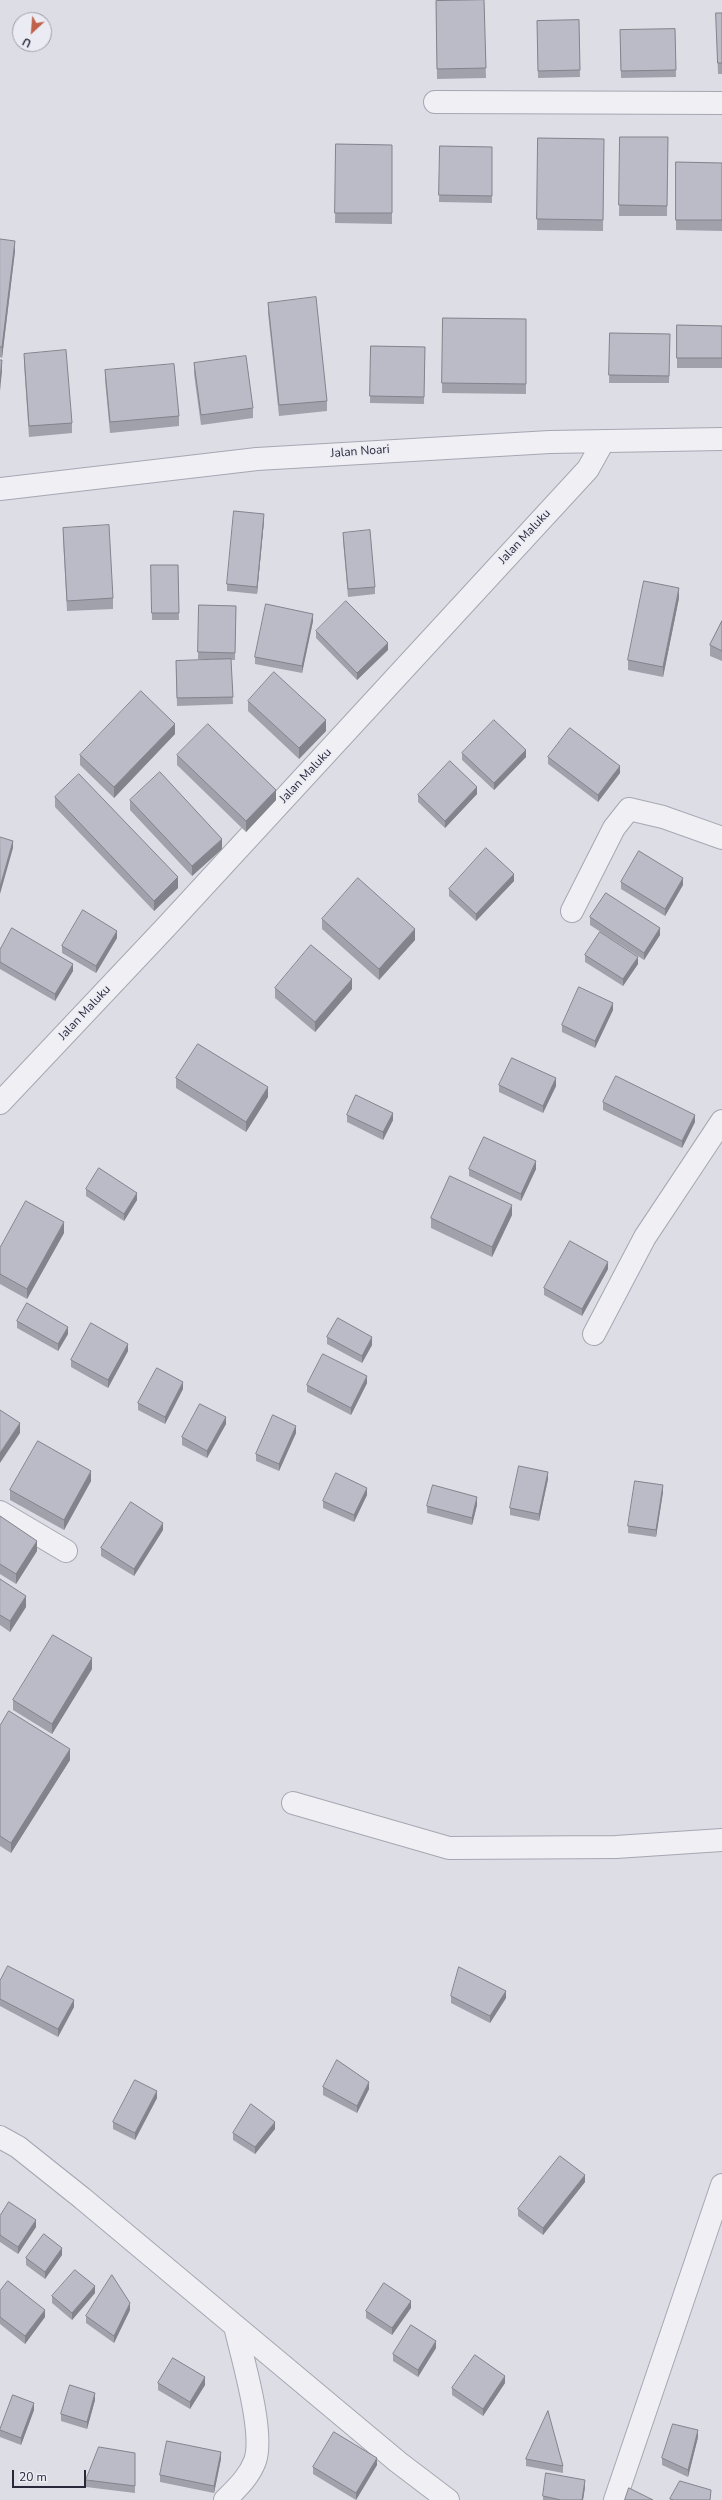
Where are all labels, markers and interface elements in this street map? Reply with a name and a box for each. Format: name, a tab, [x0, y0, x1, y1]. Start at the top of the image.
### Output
north arrow	[12, 12, 52, 52]
text: U	[20, 34, 34, 51]
street label: Jalan Noari	[330, 443, 390, 461]
street label: Jalan Maluku	[496, 507, 554, 567]
street label: Jalan Maluku	[277, 746, 335, 806]
street label: Jalan Maluku	[56, 983, 114, 1043]
scale bar	[14, 2462, 88, 2488]
text: 20 m	[19, 2469, 47, 2485]

